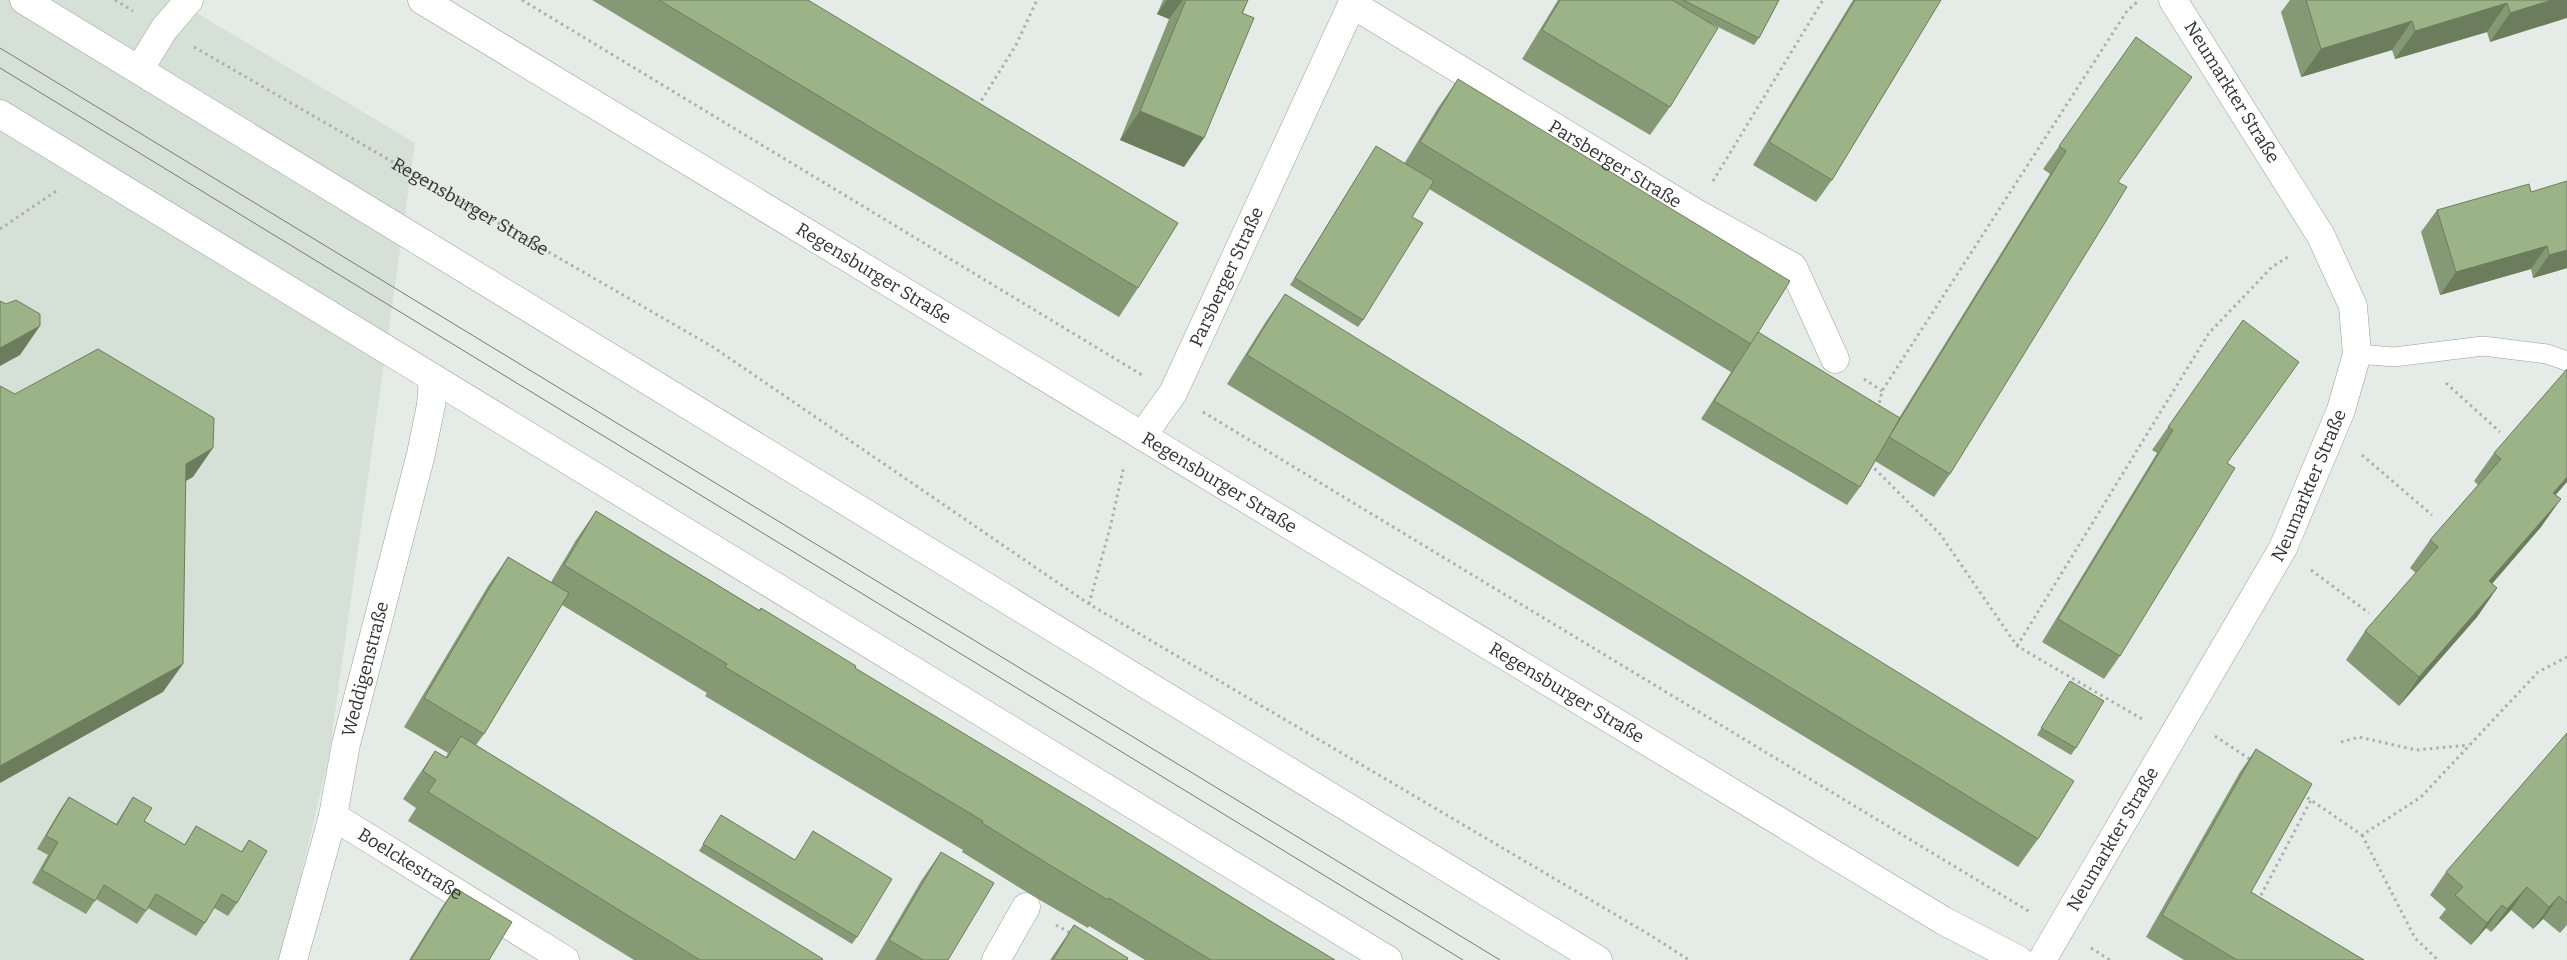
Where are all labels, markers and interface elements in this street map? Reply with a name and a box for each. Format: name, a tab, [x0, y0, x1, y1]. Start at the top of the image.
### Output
street label: Neumarkter Straße	[2180, 17, 2284, 167]
street label: Parsberger Straße	[1545, 115, 1686, 213]
street label: Regensburger Straße	[388, 153, 552, 261]
street label: Parsberger Straße	[1185, 203, 1268, 350]
street label: Regensburger Straße	[792, 218, 955, 329]
street label: Neumarkter Straße	[2267, 406, 2351, 566]
street label: Regensburger Straße	[1138, 427, 1301, 538]
street label: Weddigenstraße	[337, 599, 393, 739]
street label: Regensburger Straße	[1485, 637, 1648, 748]
street label: Neumarkter Straße	[2062, 763, 2163, 915]
street label: Boelckestraße	[354, 823, 467, 905]

